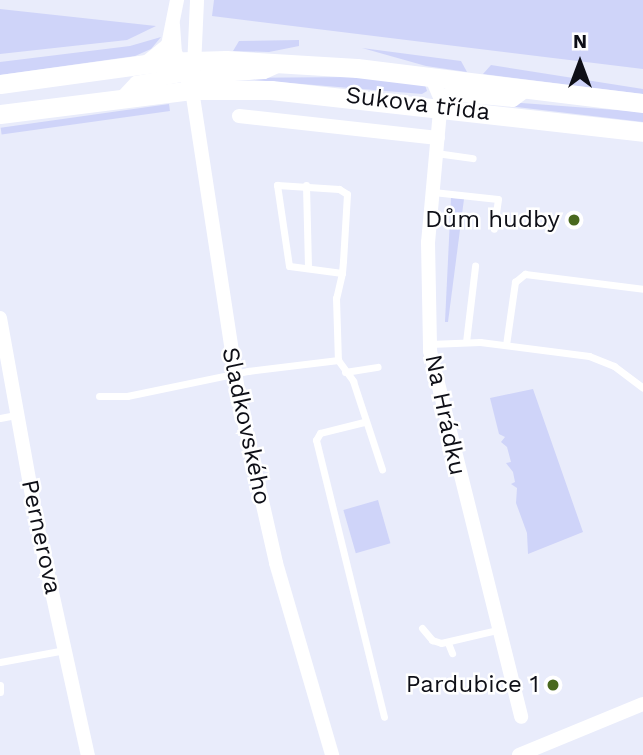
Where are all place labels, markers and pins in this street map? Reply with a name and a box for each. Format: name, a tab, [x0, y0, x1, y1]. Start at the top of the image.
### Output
place label: Dům hudby	[425, 206, 560, 234]
marker: Dům hudby	[566, 212, 582, 228]
place label: Pardubice 1	[405, 671, 539, 699]
marker: Pardubice 1	[545, 677, 561, 693]

